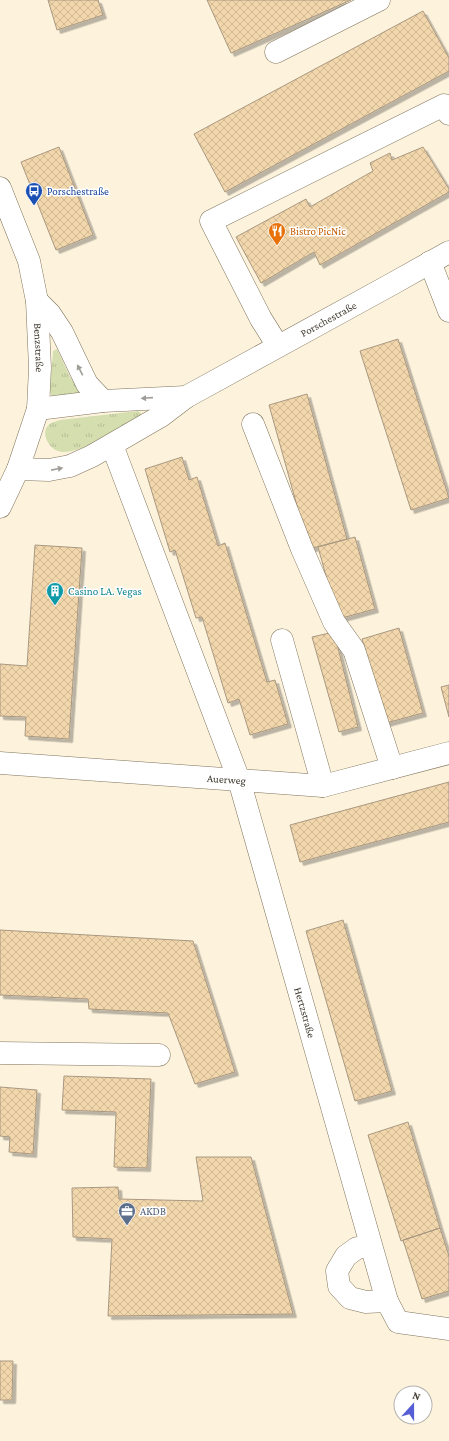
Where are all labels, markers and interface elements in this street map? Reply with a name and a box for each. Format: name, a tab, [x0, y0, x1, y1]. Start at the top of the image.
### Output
bus stop icon: Porschestraße	[24, 181, 44, 206]
place label: Porschestraße	[47, 185, 109, 197]
restaurant icon: Bistro PicNic	[267, 221, 287, 246]
place label: Bistro PicNic	[290, 225, 346, 237]
street label: Porschestraße	[298, 299, 358, 339]
street label: Benzstraße	[32, 323, 46, 373]
one-way arrow	[77, 364, 83, 376]
one-way arrow	[141, 395, 153, 402]
one-way arrow	[51, 466, 63, 472]
building icon: Casino LA. Vegas	[45, 581, 65, 606]
place label: Casino LA. Vegas	[68, 585, 142, 598]
street label: Auerweg	[207, 772, 247, 788]
street label: Hertzstraße	[292, 986, 318, 1039]
office icon: AKDB	[117, 1201, 137, 1226]
place label: AKDB	[140, 1205, 166, 1217]
north arrow	[393, 1385, 433, 1425]
text: N	[411, 1389, 423, 1403]

